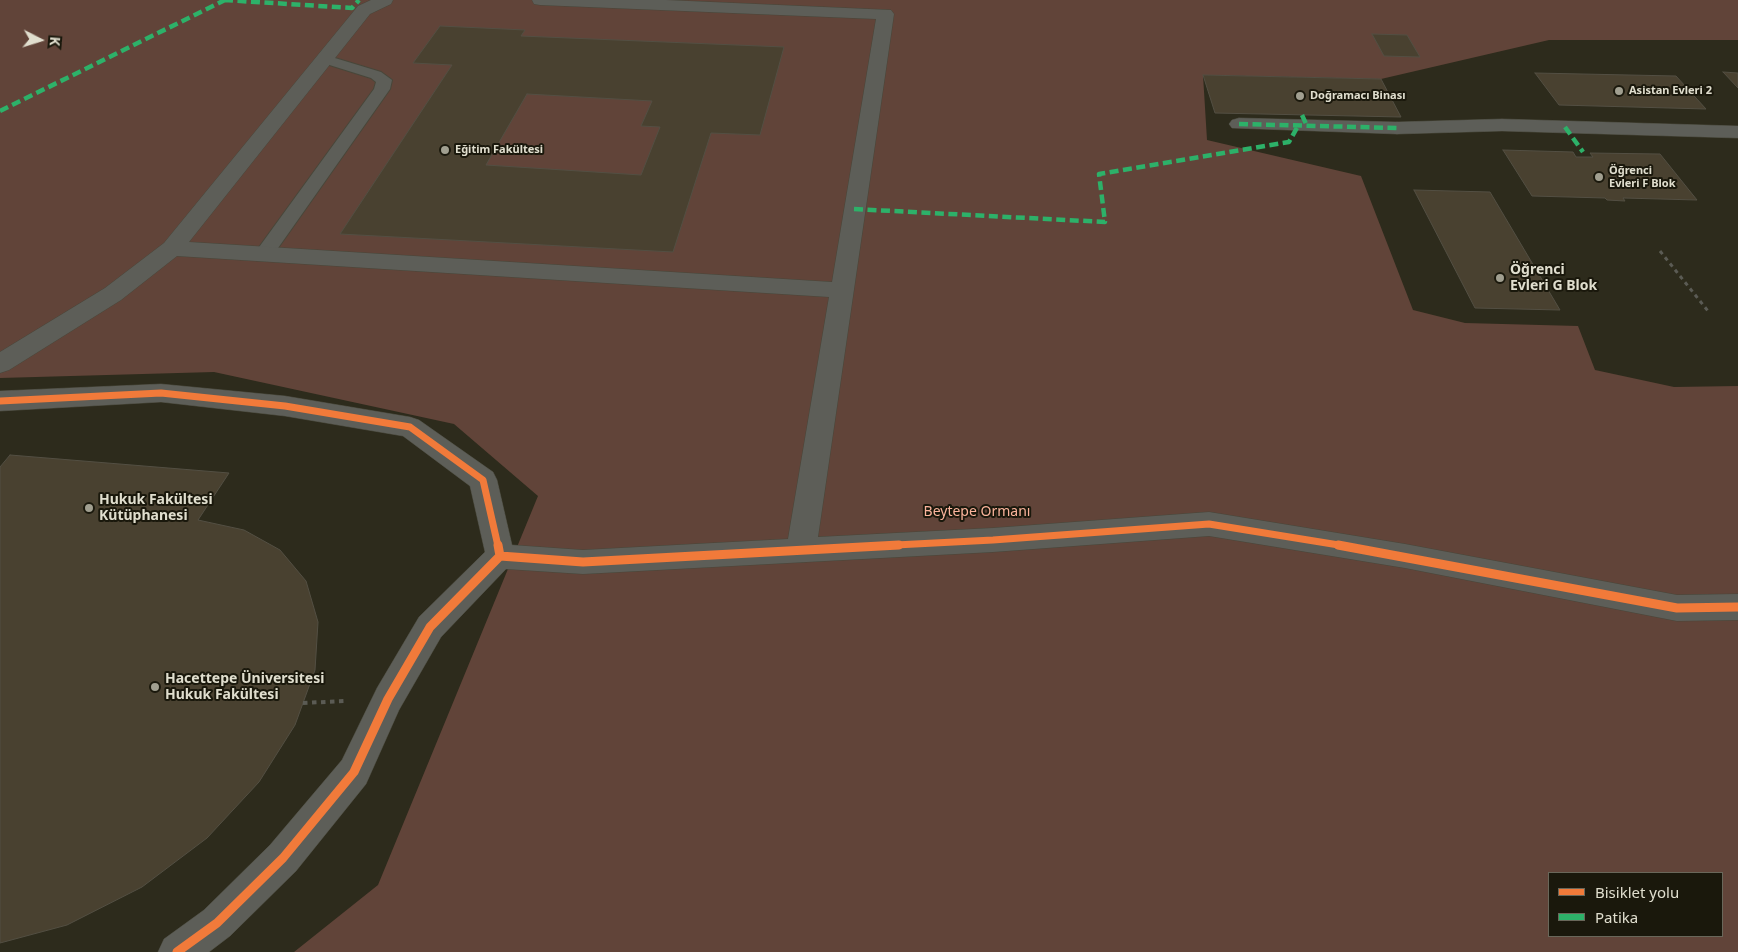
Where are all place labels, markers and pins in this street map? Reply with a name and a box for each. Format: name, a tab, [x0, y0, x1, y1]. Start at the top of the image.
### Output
place label: Asistan Evleri 2	[1629, 84, 1712, 98]
marker: Asistan Evleri 2	[1613, 85, 1625, 97]
place label: Doğramacı Binası	[1310, 89, 1405, 103]
marker: Doğramacı Binası	[1294, 90, 1306, 102]
place label: Eğitim Fakültesi	[455, 143, 543, 157]
marker: Eğitim Fakültesi	[439, 144, 451, 156]
place label: Öğrenci Evleri F Blok	[1609, 164, 1676, 190]
marker: Öğrenci Evleri F Blok	[1593, 171, 1605, 183]
place label: Öğrenci Evleri G Blok	[1510, 262, 1597, 294]
marker: Öğrenci Evleri G Blok	[1494, 272, 1506, 284]
place label: Hukuk Fakültesi Kütüphanesi	[99, 492, 213, 524]
marker: Hukuk Fakültesi Kütüphanesi	[83, 502, 95, 514]
place label: Hacettepe Üniversitesi Hukuk Fakültesi	[165, 671, 324, 704]
marker: Hacettepe Üniversitesi Hukuk Fakültesi	[149, 681, 161, 693]

